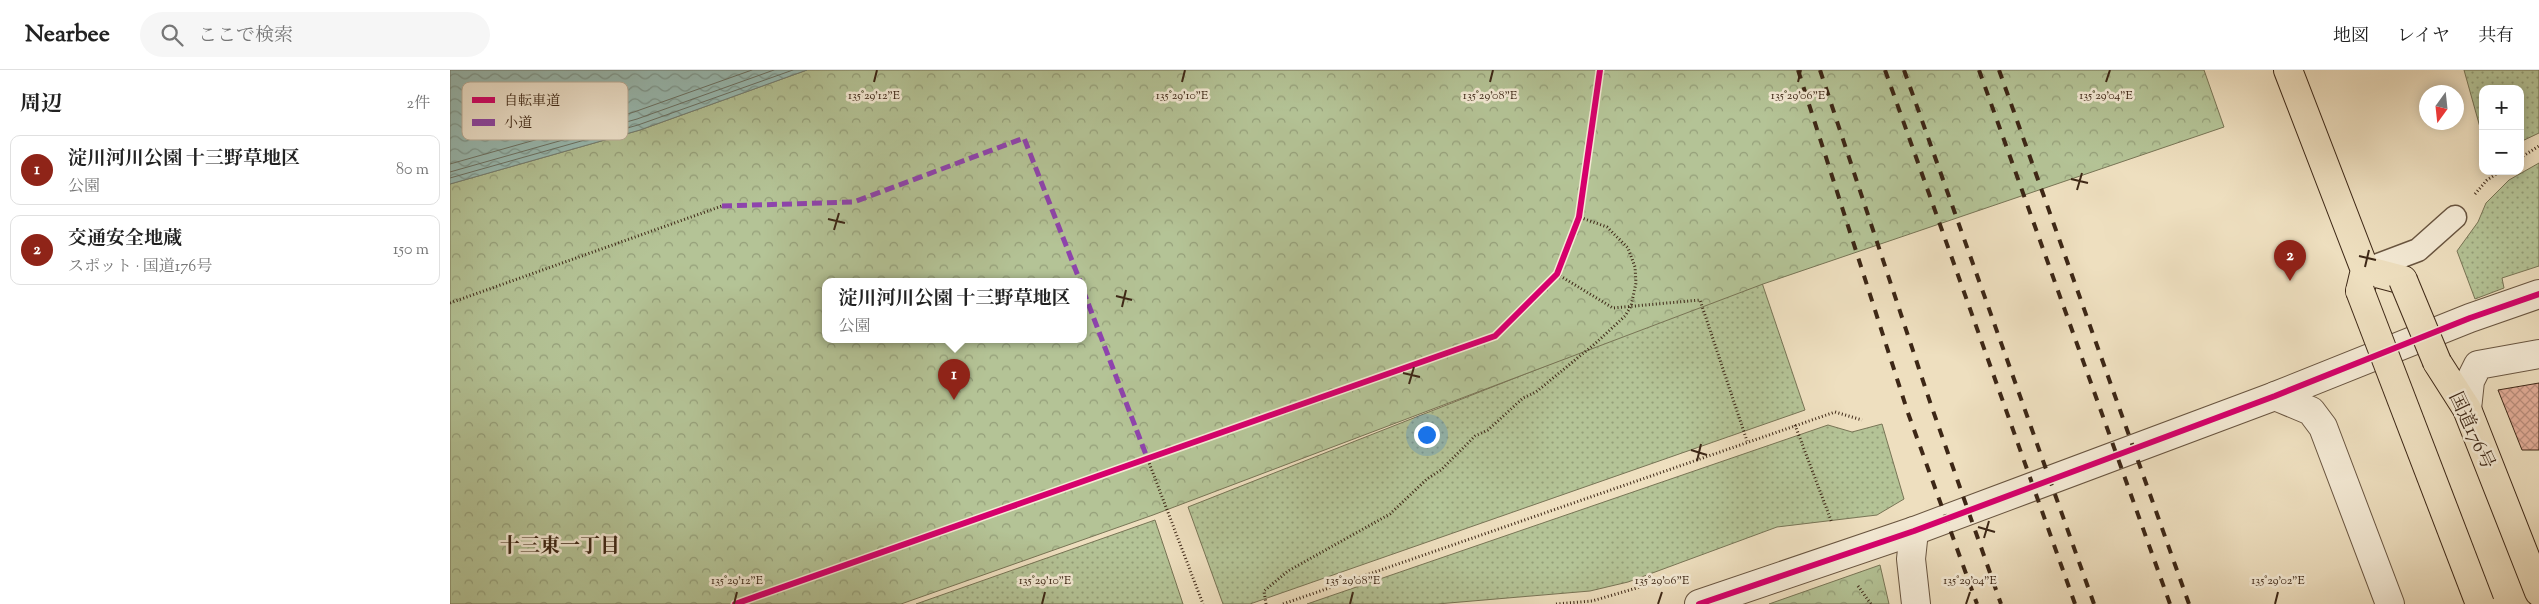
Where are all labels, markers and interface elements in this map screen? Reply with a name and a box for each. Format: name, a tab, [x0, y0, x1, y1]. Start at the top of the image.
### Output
search box	[140, 12, 490, 57]
text: Nearbee	[25, 18, 110, 52]
icon: search	[158, 21, 186, 49]
text: ここで検索	[198, 23, 293, 50]
text: 地図	[2333, 24, 2369, 50]
text: レイヤ	[2397, 24, 2450, 50]
text: 共有	[2478, 24, 2514, 50]
legend	[462, 82, 628, 140]
north arrow	[2419, 85, 2464, 130]
map controls	[2479, 85, 2524, 175]
button: +	[2479, 85, 2524, 130]
text: 135°29'12"E	[848, 87, 901, 105]
text: 135°29'10"E	[1156, 87, 1209, 105]
text: 135°29'08"E	[1463, 87, 1518, 105]
text: 135°29'06"E	[1771, 87, 1826, 105]
text: 135°29'04"E	[2079, 87, 2134, 105]
text: 周辺	[20, 90, 62, 120]
text: 自転車道	[504, 92, 560, 112]
text: 2件	[407, 93, 430, 116]
text: 小道	[504, 114, 532, 134]
button: −	[2479, 130, 2524, 175]
text: 淀川河川公園 十三野草地区	[68, 146, 300, 173]
text: 1	[34, 159, 40, 182]
text: 80 m	[396, 159, 429, 182]
text: 公園	[68, 176, 100, 199]
text: 交通安全地蔵	[68, 226, 182, 253]
text: 2	[33, 239, 41, 262]
text: 150 m	[393, 239, 429, 262]
pin: 2	[2274, 240, 2306, 281]
text: スポット · 国道176号	[68, 256, 212, 279]
popup	[822, 278, 1087, 343]
text: 淀川河川公園 十三野草地区	[838, 286, 1071, 313]
text: 公園	[838, 316, 870, 339]
pin: 1	[938, 359, 970, 400]
street label: 国道176号	[2441, 388, 2500, 474]
your location	[1414, 422, 1440, 448]
district label: 十三東一丁目	[500, 533, 620, 562]
text: 135°29'12"E	[711, 572, 764, 590]
text: 135°29'10"E	[1019, 572, 1072, 590]
text: 135°29'08"E	[1326, 572, 1381, 590]
text: 135°29'06"E	[1635, 572, 1690, 590]
text: 135°29'04"E	[1943, 572, 1998, 590]
text: 135°29'02"E	[2251, 572, 2306, 590]

